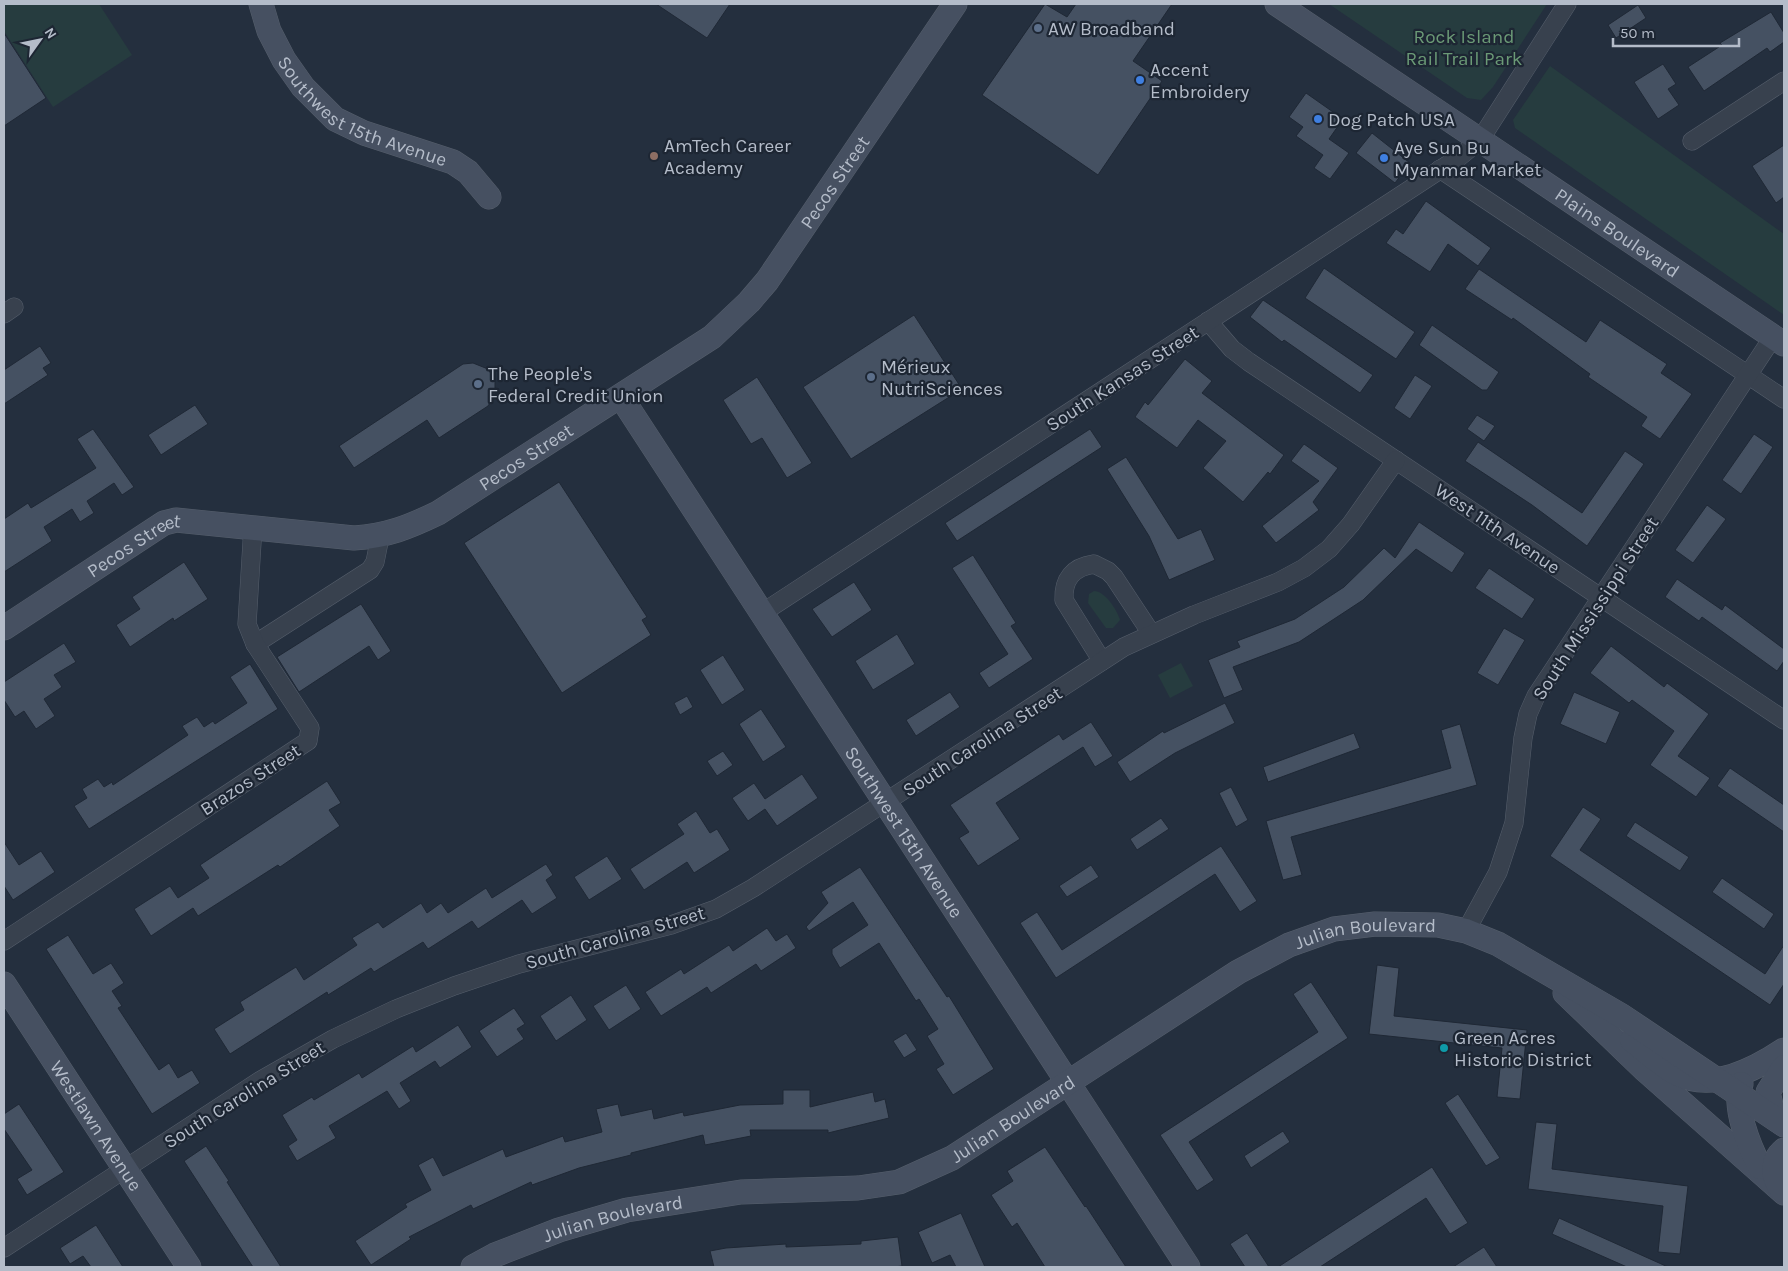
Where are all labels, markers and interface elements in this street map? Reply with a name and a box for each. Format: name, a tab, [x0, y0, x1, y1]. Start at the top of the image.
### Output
north arrow	[15, 15, 65, 65]
scale bar	[1613, 15, 1739, 47]
place label: AW Broadband	[1048, 18, 1175, 40]
marker: AW Broadband	[1032, 22, 1044, 34]
text: N	[41, 24, 60, 42]
text: 50 m	[1620, 24, 1655, 42]
park label: Rock Island Rail Trail Park	[1405, 26, 1523, 70]
street label: Southwest 15th Avenue	[273, 52, 450, 171]
place label: Accent Embroidery	[1150, 59, 1250, 103]
marker: Accent Embroidery	[1134, 74, 1146, 86]
place label: Dog Patch USA	[1328, 109, 1455, 131]
marker: Dog Patch USA	[1312, 113, 1324, 125]
street label: Pecos Street	[796, 132, 874, 233]
place label: AmTech Career Academy	[664, 135, 791, 179]
place label: Aye Sun Bu Myanmar Market	[1394, 137, 1542, 181]
marker: AmTech Career Academy	[648, 150, 660, 162]
marker: Aye Sun Bu Myanmar Market	[1378, 152, 1390, 164]
street label: Plains Boulevard	[1551, 184, 1683, 283]
street label: South Kansas Street	[1042, 321, 1203, 436]
place label: Mérieux NutriSciences	[881, 356, 1003, 400]
place label: The People's Federal Credit Union	[488, 363, 664, 407]
marker: Mérieux NutriSciences	[865, 371, 877, 383]
marker: The People's Federal Credit Union	[472, 378, 484, 390]
street label: Pecos Street	[475, 419, 577, 496]
street label: West 11th Avenue	[1431, 479, 1564, 579]
street label: Pecos Street	[83, 510, 182, 582]
street label: South Mississippi Street	[1528, 513, 1663, 704]
street label: South Carolina Street	[899, 682, 1066, 802]
street label: Brazos Street	[196, 739, 305, 820]
street label: Southwest 15th Avenue	[840, 743, 967, 922]
street label: South Carolina Street	[523, 902, 707, 974]
street label: Julian Boulevard	[1292, 914, 1436, 954]
place label: Green Acres Historic District	[1454, 1027, 1592, 1071]
street label: South Carolina Street	[160, 1036, 329, 1153]
marker: Green Acres Historic District	[1438, 1042, 1450, 1054]
street label: Westlawn Avenue	[45, 1057, 146, 1195]
street label: Julian Boulevard	[947, 1071, 1079, 1168]
street label: Julian Boulevard	[540, 1191, 684, 1247]

